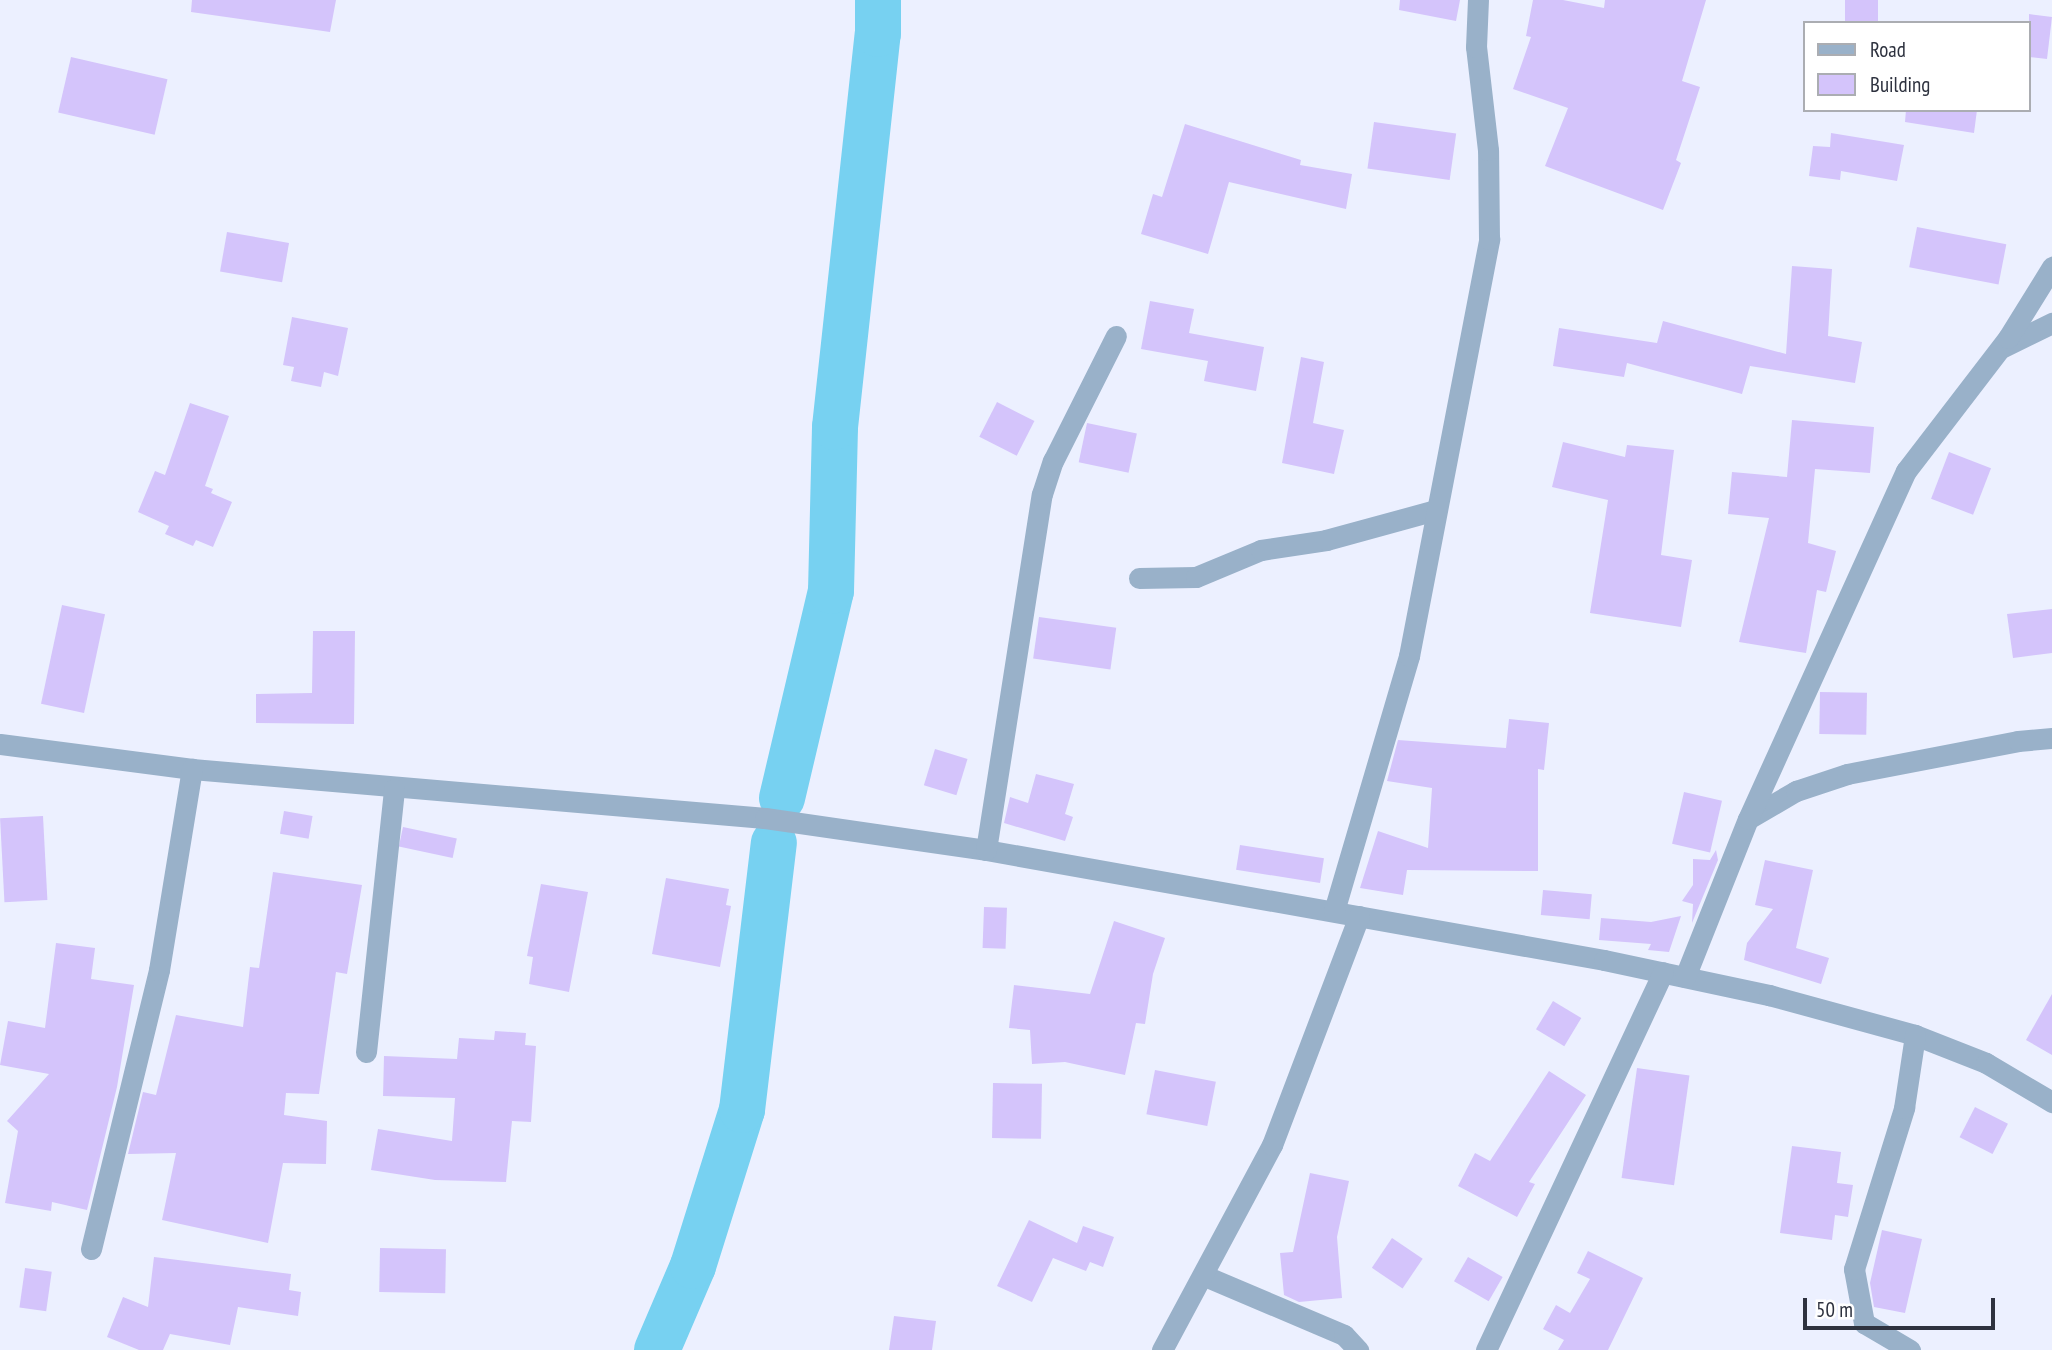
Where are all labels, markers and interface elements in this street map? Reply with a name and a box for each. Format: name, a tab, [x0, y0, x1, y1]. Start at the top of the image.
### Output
legend	[1804, 21, 2031, 112]
text: Road	[1870, 36, 1906, 63]
text: Building	[1870, 71, 1930, 98]
scale bar	[1807, 1284, 2000, 1328]
text: 50 m	[1816, 1296, 1853, 1323]

